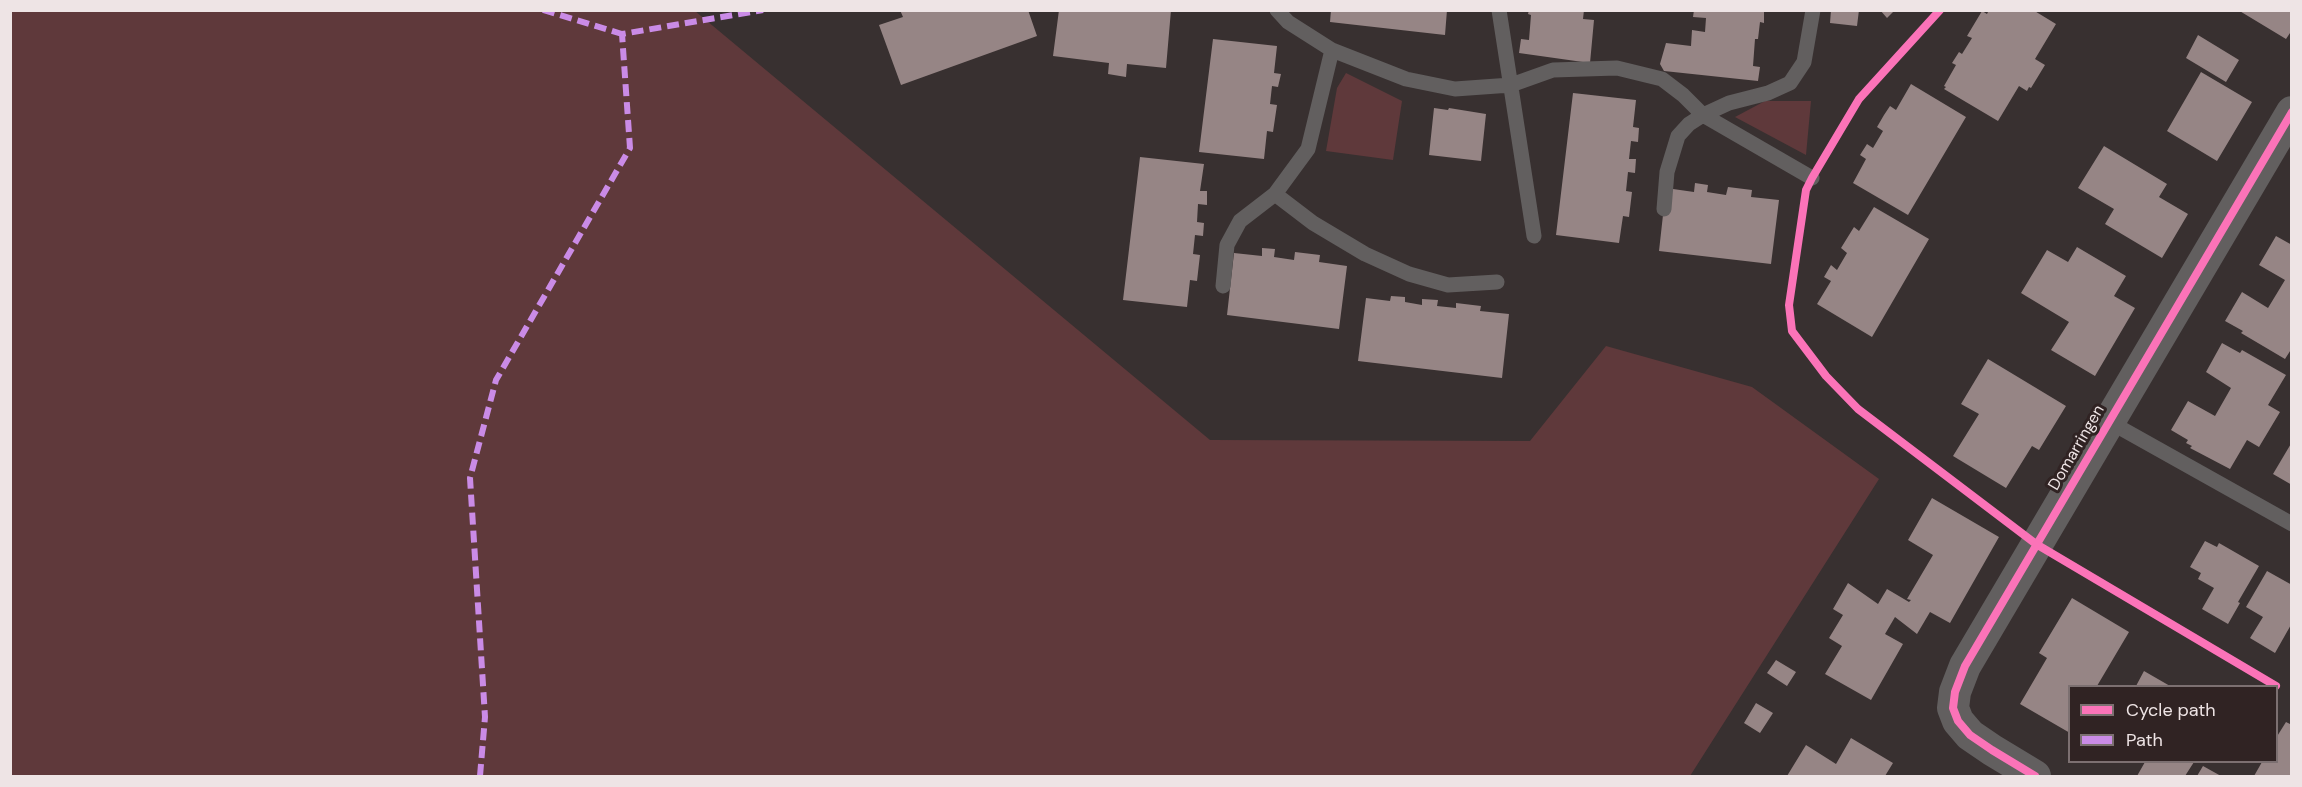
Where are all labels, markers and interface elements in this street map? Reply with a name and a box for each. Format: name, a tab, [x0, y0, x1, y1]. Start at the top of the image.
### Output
street label: Domarringen	[2045, 402, 2109, 494]
legend	[2068, 685, 2278, 763]
text: Cycle path	[2126, 698, 2216, 722]
text: Path	[2126, 728, 2163, 752]

